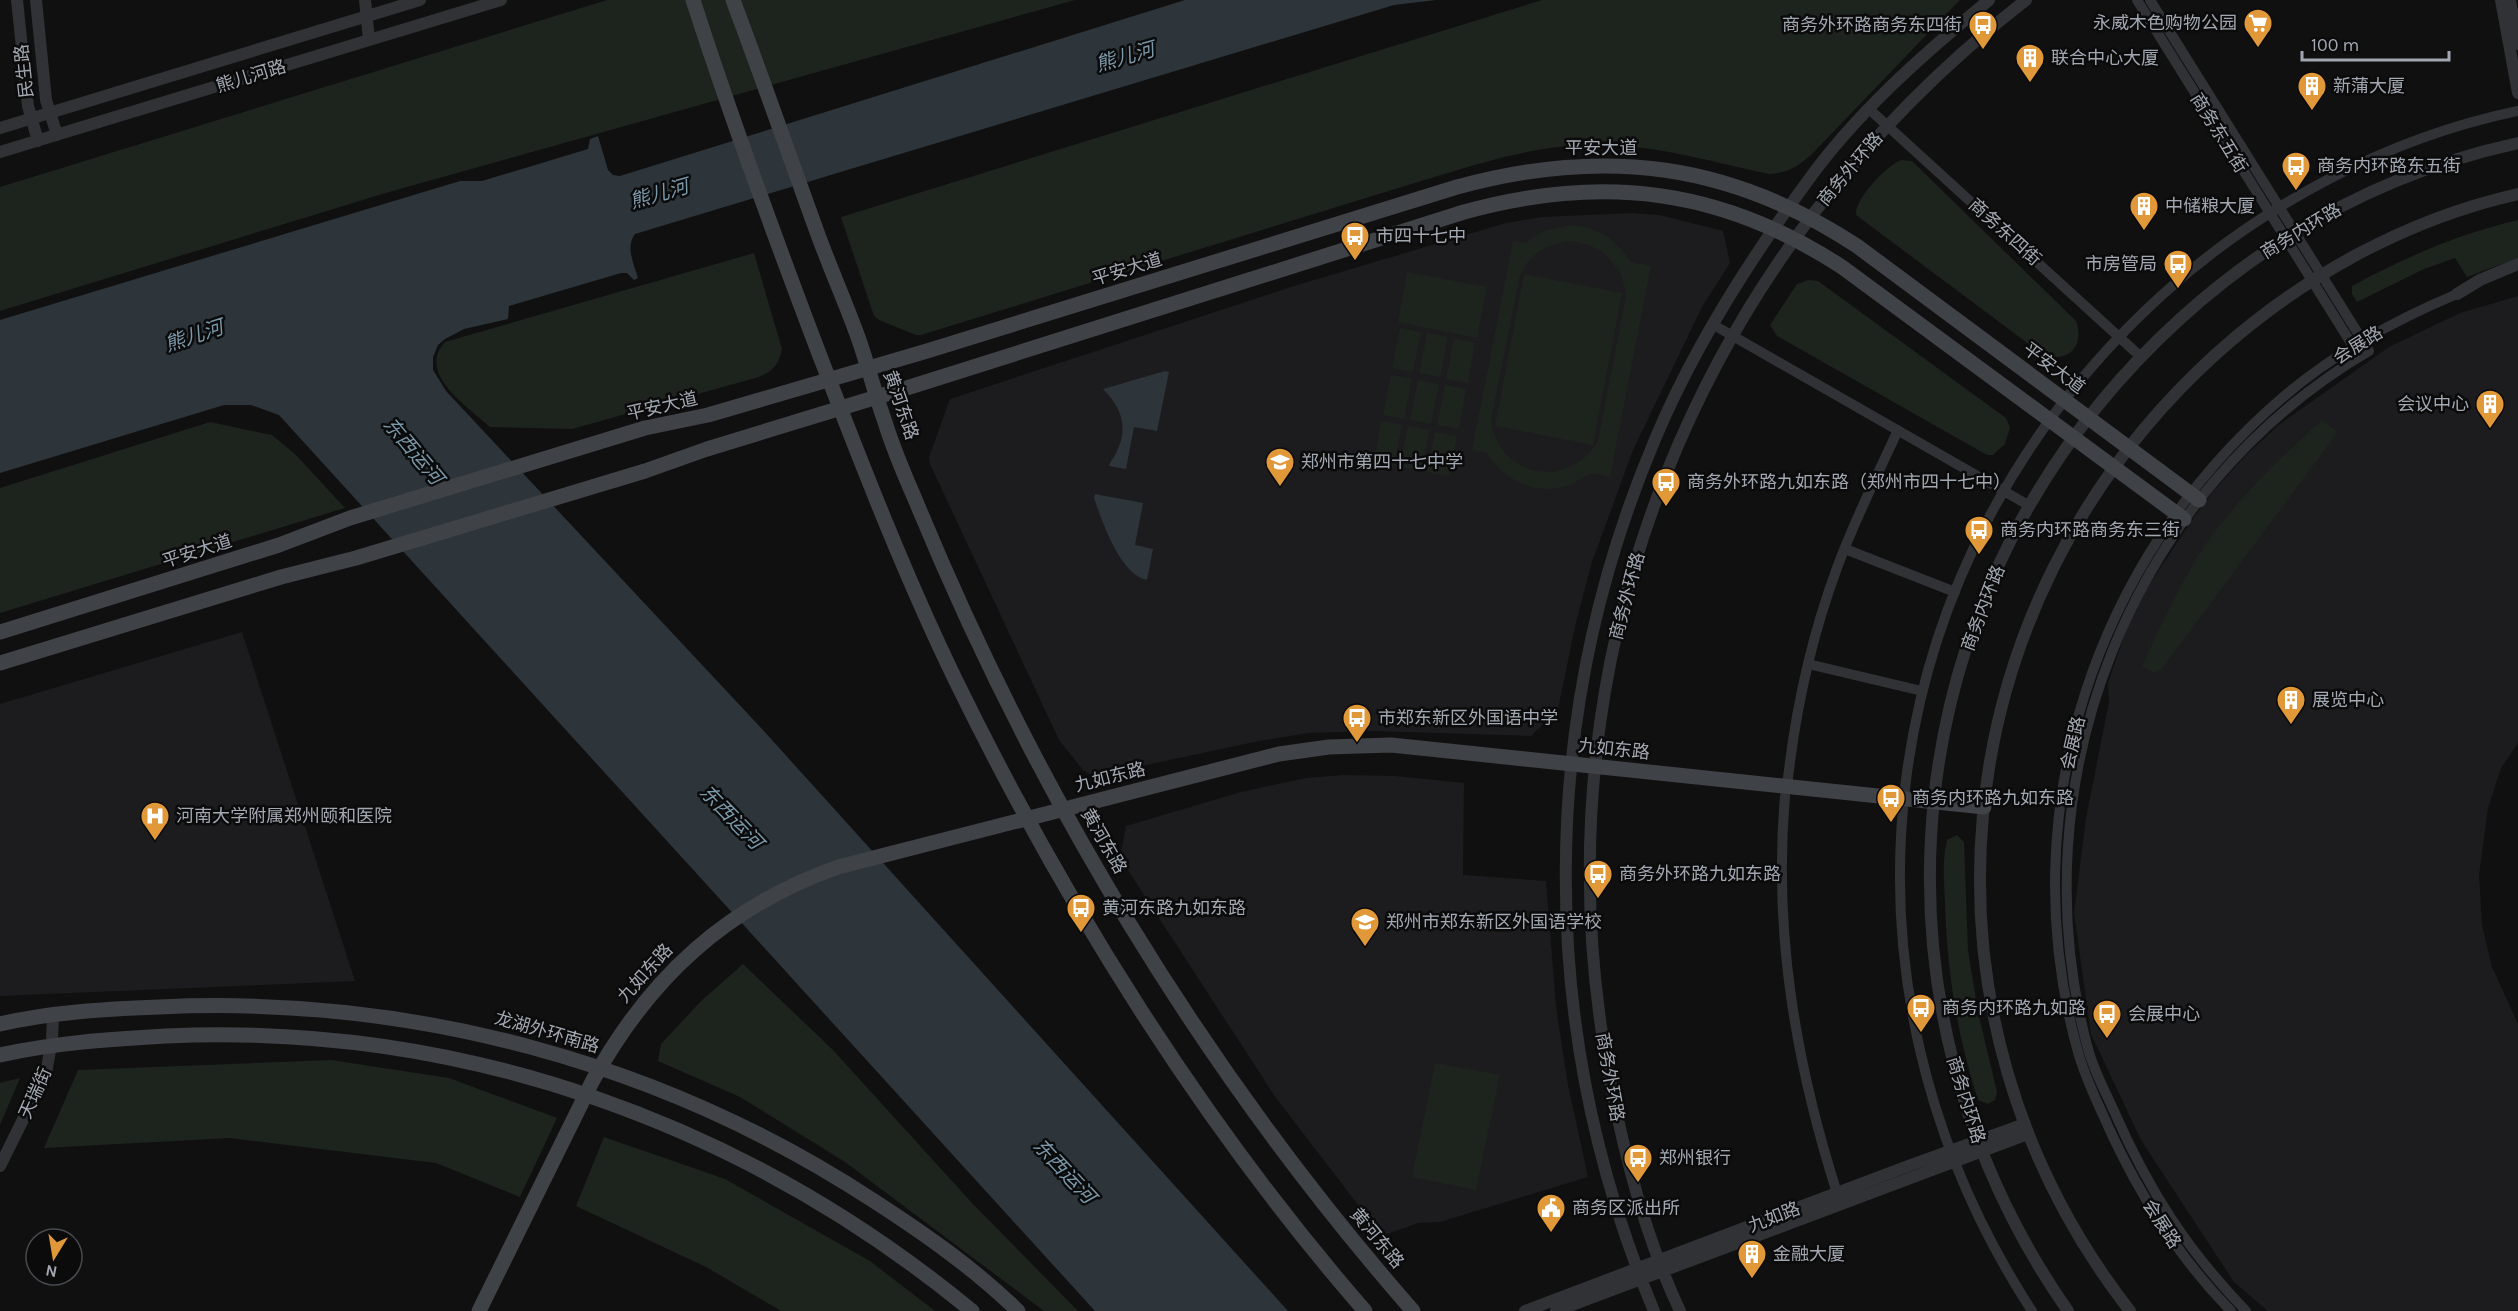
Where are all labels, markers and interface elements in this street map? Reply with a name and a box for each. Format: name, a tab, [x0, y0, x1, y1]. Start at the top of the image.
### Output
supermarket icon: 永威木色购物公园	[2242, 7, 2274, 49]
bus stop icon: 商务外环路商务东四街	[1967, 9, 1999, 51]
place label: 永威木色购物公园	[2093, 12, 2237, 34]
place label: 商务外环路商务东四街	[1782, 14, 1962, 36]
scale bar	[2302, 24, 2449, 62]
text: 100 m	[2311, 34, 2359, 56]
water label: 熊儿河	[1093, 37, 1161, 76]
building icon: 联合中心大厦	[2014, 42, 2046, 84]
street label: 民生路	[10, 43, 38, 99]
place label: 联合中心大厦	[2051, 47, 2159, 69]
street label: 熊儿河路	[213, 55, 289, 97]
building icon: 新蒲大厦	[2296, 70, 2328, 112]
place label: 新蒲大厦	[2333, 75, 2405, 97]
street label: 商务东五街	[2186, 89, 2252, 177]
street label: 商务外环路	[1813, 127, 1887, 211]
street label: 平安大道	[1565, 137, 1637, 159]
bus stop icon: 商务内环路东五街	[2280, 150, 2312, 192]
place label: 商务内环路东五街	[2317, 155, 2461, 177]
water label: 熊儿河	[627, 174, 695, 213]
building icon: 中储粮大厦	[2128, 190, 2160, 232]
street label: 商务东四街	[1964, 194, 2046, 270]
place label: 中储粮大厦	[2165, 195, 2255, 217]
street label: 商务内环路	[2257, 198, 2345, 264]
bus stop icon: 市四十七中	[1339, 220, 1371, 262]
place label: 市四十七中	[1376, 225, 1466, 247]
street label: 平安大道	[1089, 248, 1165, 290]
bus stop icon: 市房管局	[2162, 248, 2194, 290]
place label: 市房管局	[2085, 253, 2157, 275]
water label: 熊儿河	[162, 315, 230, 356]
street label: 会展路	[2329, 321, 2387, 369]
street label: 平安大道	[2019, 338, 2089, 398]
street label: 黄河东路	[879, 367, 923, 443]
street label: 平安大道	[624, 387, 700, 425]
building icon: 会议中心	[2474, 388, 2506, 430]
place label: 会议中心	[2397, 393, 2469, 415]
water label: 东西运河	[378, 413, 450, 492]
school or university icon: 郑州市第四十七中学	[1264, 446, 1296, 488]
place label: 郑州市第四十七中学	[1301, 451, 1463, 473]
bus stop icon: 商务外环路九如东路（郑州市四十七中）	[1650, 466, 1682, 508]
place label: 商务外环路九如东路（郑州市四十七中）	[1687, 471, 2011, 493]
bus stop icon: 商务内环路商务东三街	[1963, 514, 1995, 556]
place label: 商务内环路商务东三街	[2000, 519, 2180, 541]
street label: 平安大道	[159, 529, 235, 573]
street label: 商务外环路	[1605, 550, 1649, 642]
street label: 商务内环路	[1957, 562, 2009, 654]
building icon: 展览中心	[2275, 684, 2307, 726]
place label: 展览中心	[2312, 689, 2384, 711]
bus stop icon: 市郑东新区外国语中学	[1341, 702, 1373, 744]
place label: 市郑东新区外国语中学	[1378, 707, 1558, 729]
street label: 会展路	[2056, 714, 2090, 772]
street label: 九如东路	[1577, 734, 1651, 764]
street label: 九如东路	[1072, 758, 1148, 796]
water label: 东西运河	[695, 780, 770, 857]
bus stop icon: 商务内环路九如东路	[1875, 782, 1907, 824]
place label: 商务内环路九如东路	[1912, 787, 2074, 809]
hospital icon: 河南大学附属郑州颐和医院	[139, 800, 171, 842]
street label: 黄河东路	[1076, 804, 1132, 878]
place label: 河南大学附属郑州颐和医院	[176, 805, 392, 827]
bus stop icon: 商务外环路九如东路	[1582, 858, 1614, 900]
place label: 商务外环路九如东路	[1619, 863, 1781, 885]
bus stop icon: 黄河东路九如东路	[1065, 892, 1097, 934]
place label: 黄河东路九如东路	[1102, 897, 1246, 919]
school or university icon: 郑州市郑东新区外国语学校	[1349, 906, 1381, 948]
place label: 郑州市郑东新区外国语学校	[1386, 911, 1602, 933]
street label: 九如东路	[613, 939, 677, 1007]
bus stop icon: 商务内环路九如路	[1905, 992, 1937, 1034]
place label: 商务内环路九如路	[1942, 997, 2086, 1019]
bus stop icon: 会展中心	[2091, 998, 2123, 1040]
place label: 会展中心	[2128, 1003, 2200, 1025]
street label: 龙湖外环南路	[492, 1007, 602, 1057]
street label: 商务外环路	[1591, 1031, 1629, 1123]
street label: 商务内环路	[1942, 1054, 1990, 1146]
street label: 天瑞街	[14, 1064, 56, 1122]
water label: 东西运河	[1028, 1134, 1102, 1211]
bus stop icon: 郑州银行	[1622, 1142, 1654, 1184]
place label: 郑州银行	[1659, 1147, 1731, 1169]
public building icon: 商务区派出所	[1535, 1192, 1567, 1234]
street label: 会展路	[2138, 1195, 2186, 1253]
place label: 商务区派出所	[1572, 1197, 1680, 1219]
street label: 九如路	[1745, 1197, 1803, 1237]
street label: 黄河东路	[1345, 1203, 1409, 1273]
north arrow	[24, 1227, 84, 1287]
building icon: 金融大厦	[1736, 1238, 1768, 1280]
place label: 金融大厦	[1773, 1243, 1845, 1265]
text: N	[44, 1261, 59, 1282]

